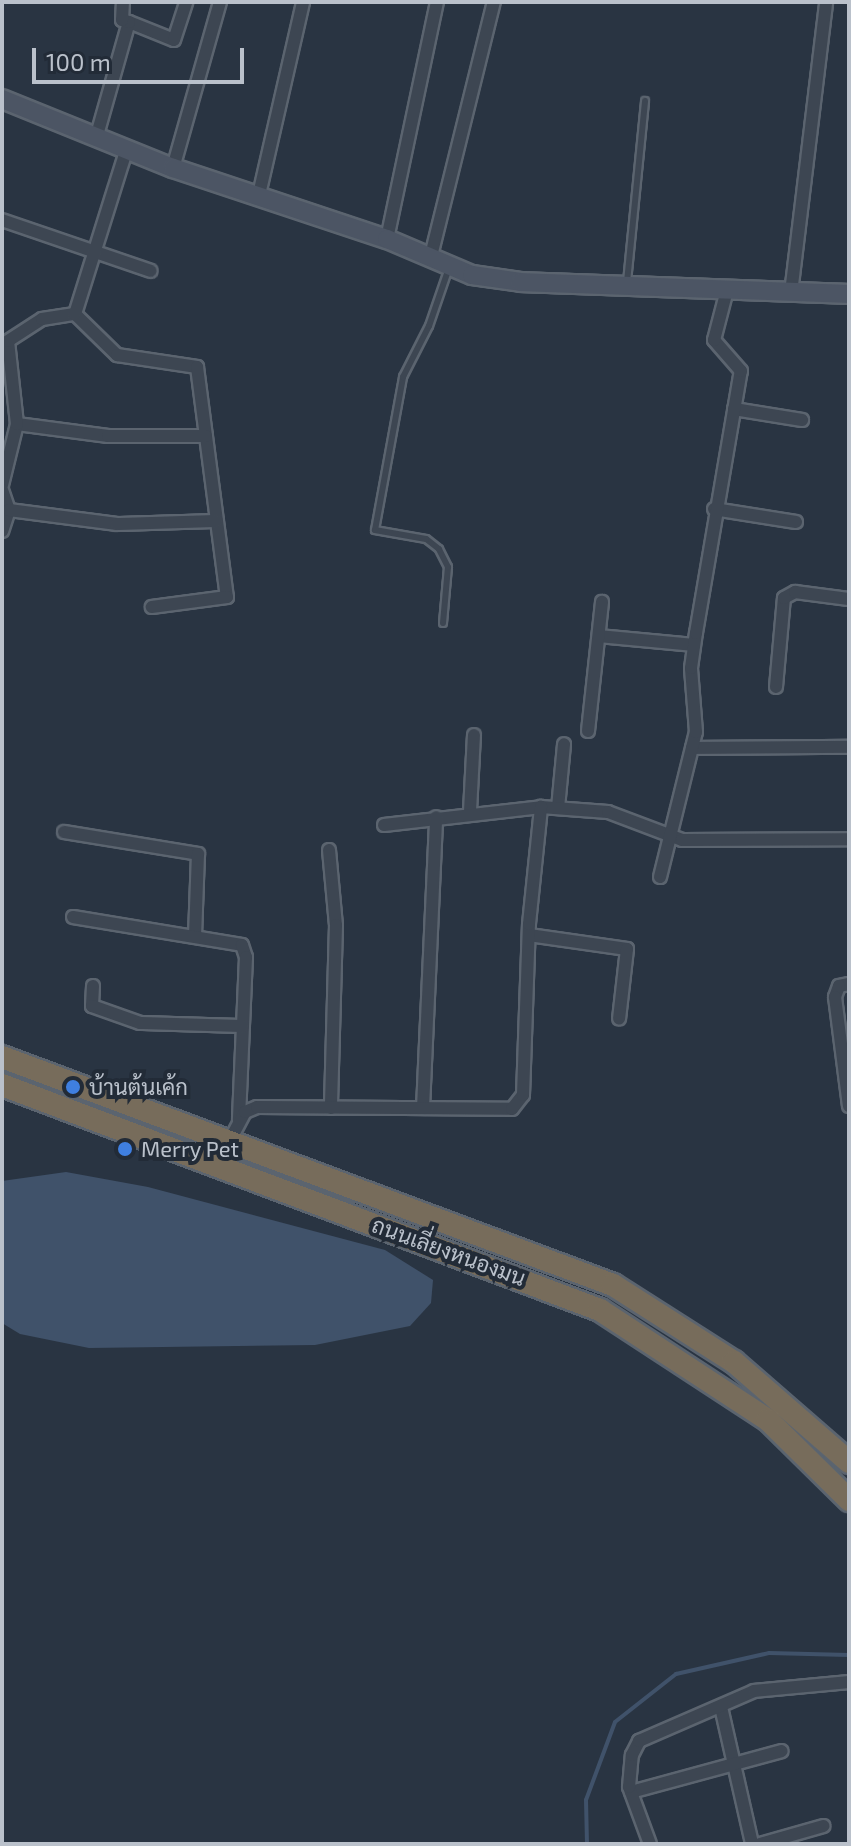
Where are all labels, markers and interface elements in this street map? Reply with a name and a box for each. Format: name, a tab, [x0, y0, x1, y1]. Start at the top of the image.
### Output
scale bar	[36, 32, 248, 82]
text: 100 m	[46, 47, 111, 76]
place label: บ้านต้นเค้ก	[89, 1074, 188, 1100]
marker: บ้านต้นเค้ก	[64, 1078, 82, 1096]
place label: Merry Pet	[141, 1136, 239, 1162]
marker: Merry Pet	[116, 1140, 134, 1158]
street label: ถนนเลี่ยงหนองมน	[369, 1211, 529, 1291]

